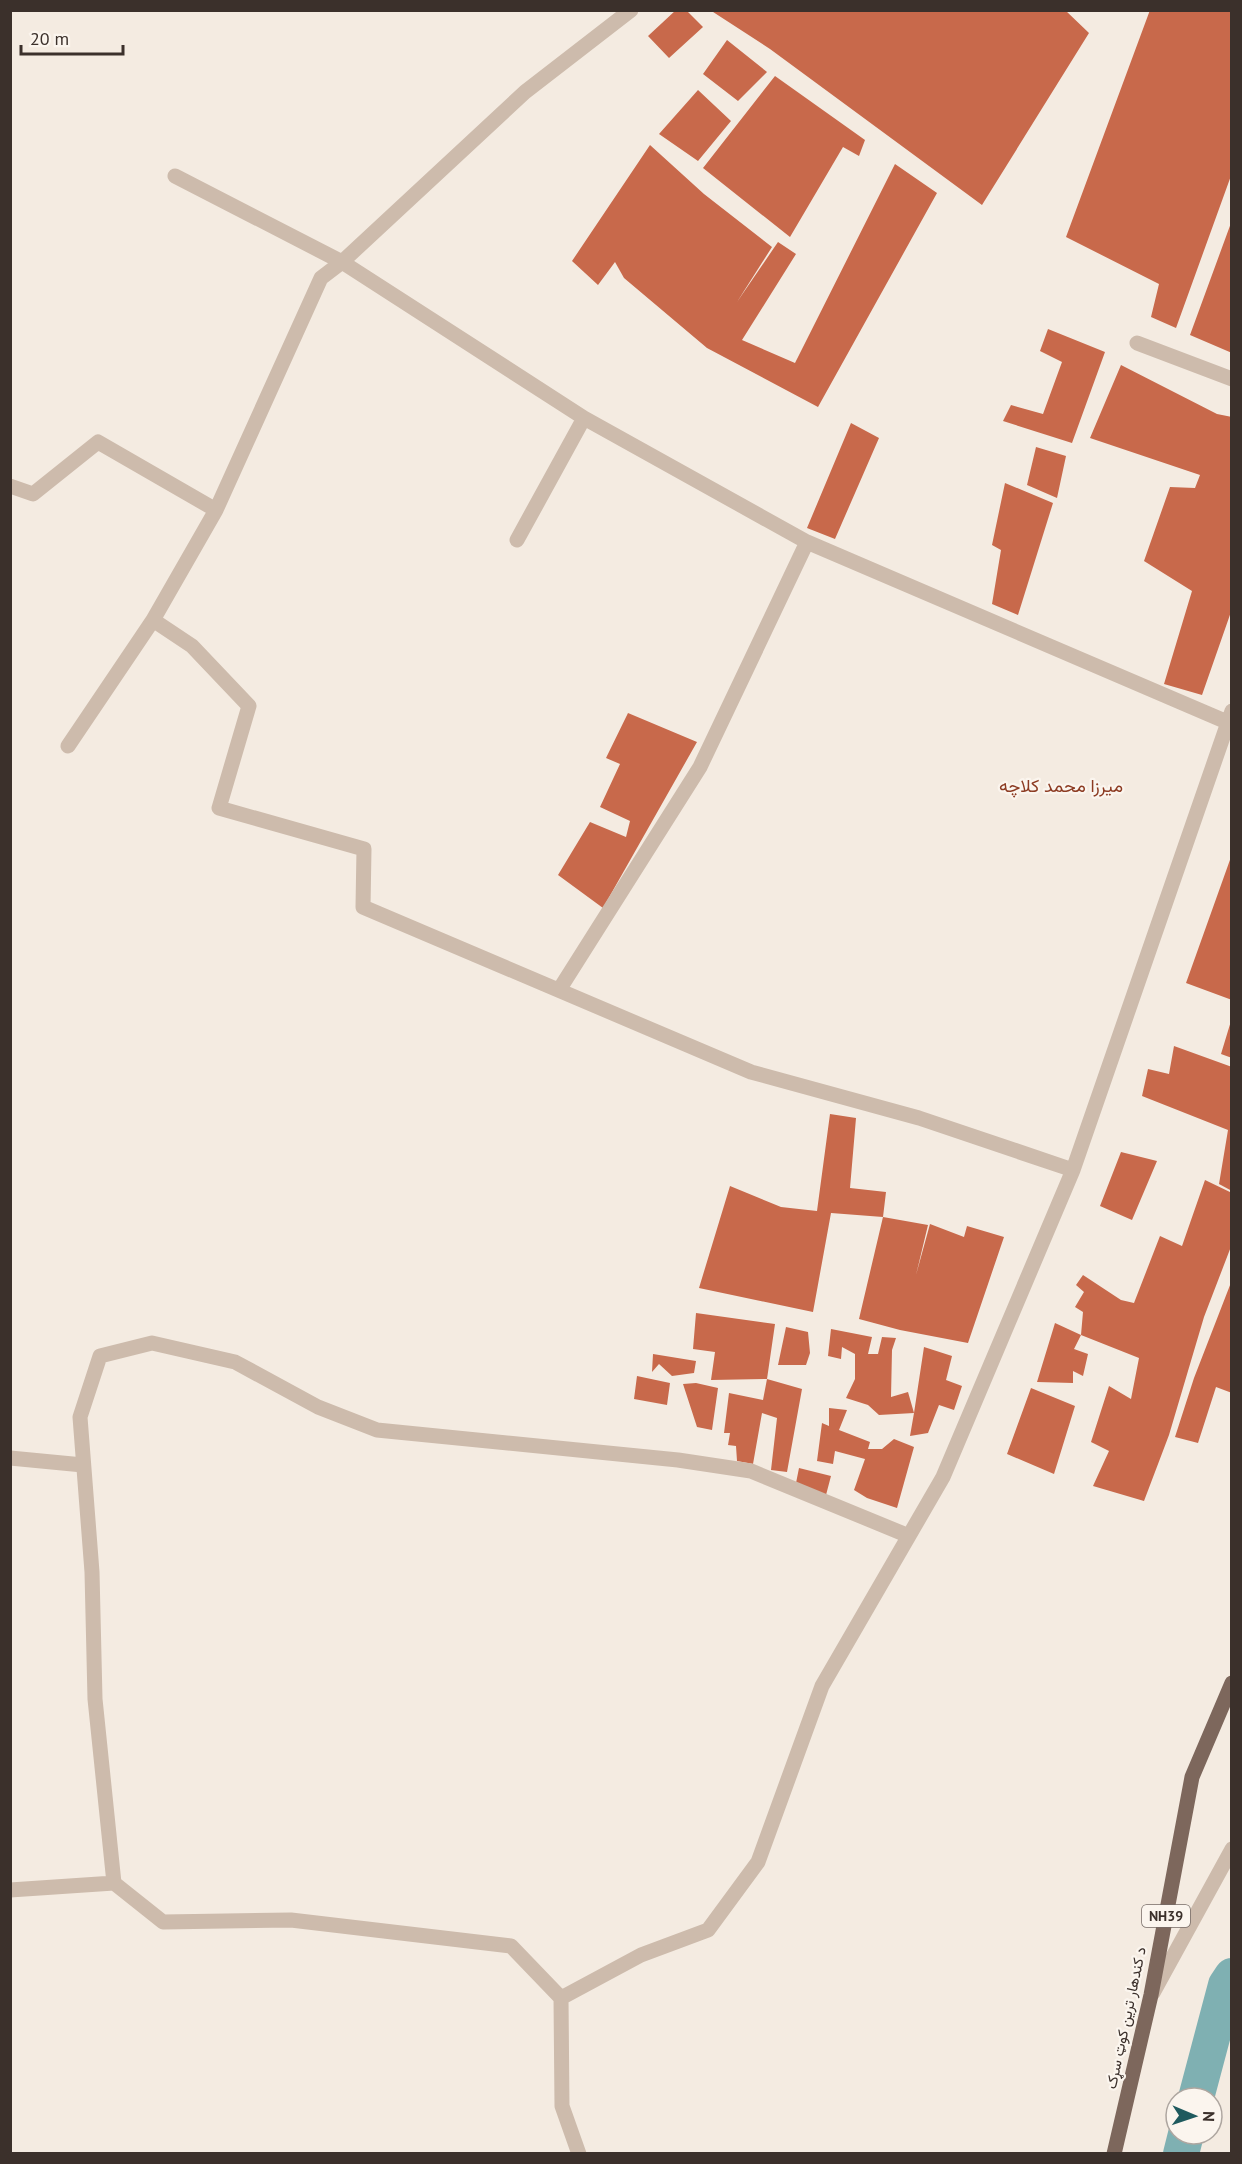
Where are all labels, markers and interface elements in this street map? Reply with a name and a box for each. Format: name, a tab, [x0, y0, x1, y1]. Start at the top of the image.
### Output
scale bar	[21, 18, 123, 56]
text: 20 m	[30, 27, 69, 50]
district label: میرزا محمد کلاچه	[999, 774, 1123, 798]
road number: NH39	[1142, 1905, 1190, 1927]
street label: د کندهار ترين کوټ سړک	[1101, 1945, 1151, 2091]
north arrow	[1164, 2086, 1224, 2146]
text: N	[1199, 2111, 1219, 2122]

